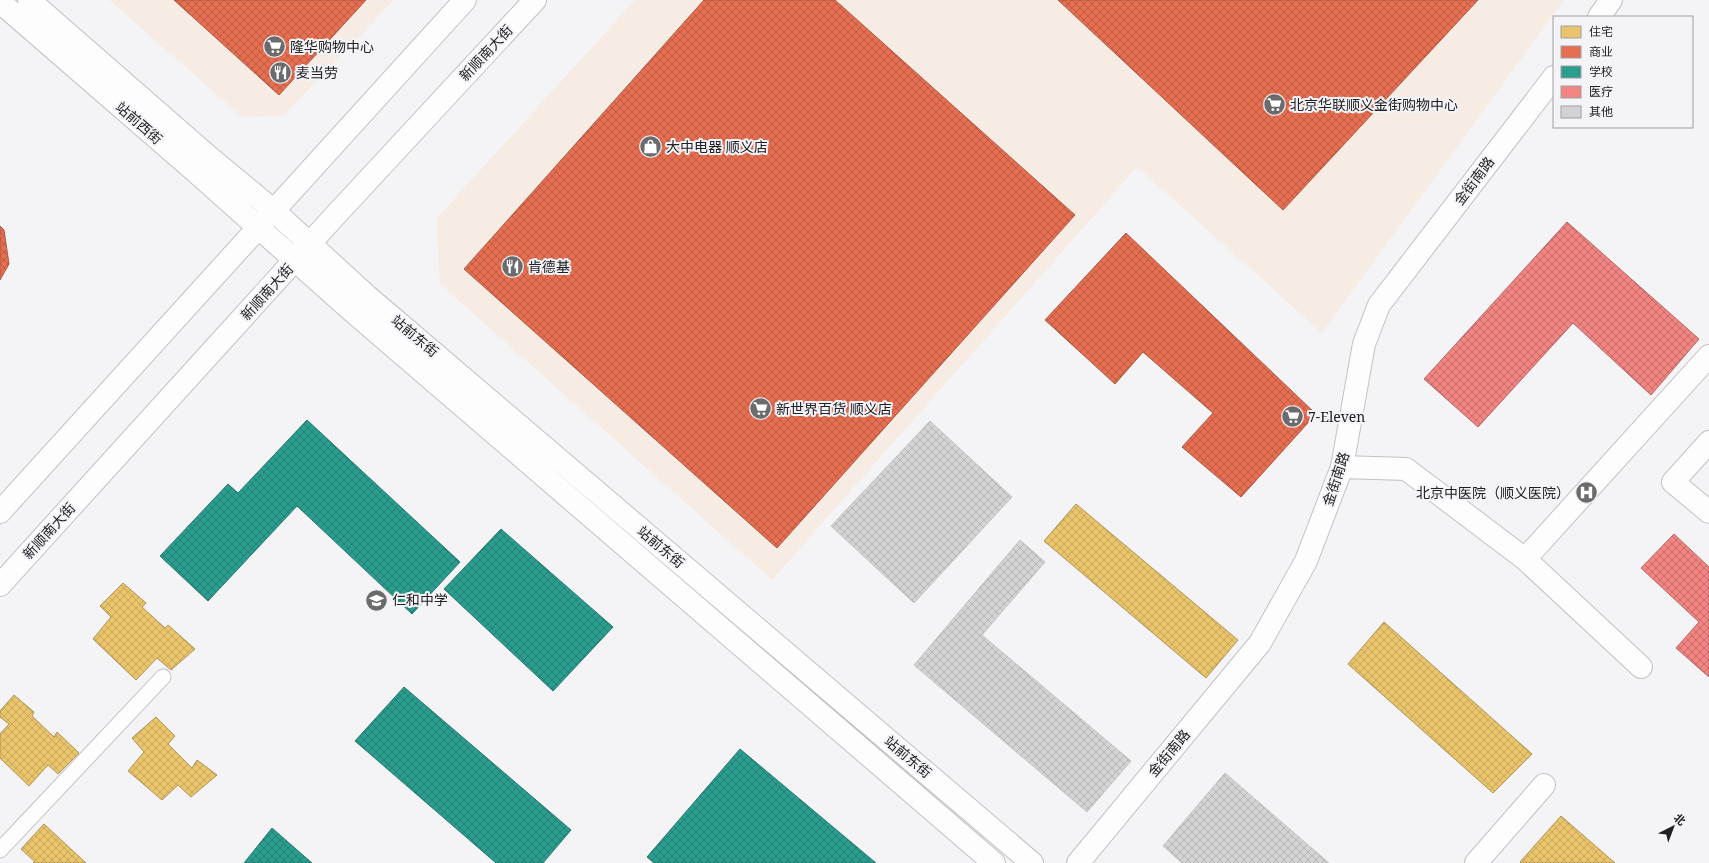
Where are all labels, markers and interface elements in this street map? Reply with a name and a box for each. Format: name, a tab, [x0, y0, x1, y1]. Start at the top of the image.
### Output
legend	[1553, 16, 1693, 128]
street label: 新顺南大街	[455, 21, 516, 85]
text: 住宅	[1589, 23, 1613, 40]
supermarket icon: 隆华购物中心	[261, 34, 287, 60]
place label: 隆华购物中心	[290, 37, 374, 56]
text: 商业	[1589, 43, 1613, 60]
restaurant icon: 麦当劳	[267, 60, 293, 86]
place label: 麦当劳	[296, 63, 338, 82]
text: 学校	[1589, 63, 1613, 80]
text: 医疗	[1589, 83, 1613, 100]
supermarket icon: 北京华联顺义金街购物中心	[1262, 92, 1288, 118]
place label: 北京华联顺义金街购物中心	[1290, 95, 1458, 114]
street label: 站前西街	[112, 97, 167, 148]
text: 其他	[1589, 103, 1613, 120]
shop icon: 大中电器 顺义店	[638, 134, 664, 160]
place label: 大中电器 顺义店	[666, 137, 768, 156]
street label: 金街南路	[1449, 153, 1498, 209]
restaurant icon: 肯德基	[499, 254, 525, 280]
place label: 肯德基	[528, 257, 570, 276]
street label: 新顺南大街	[236, 259, 297, 324]
street label: 站前东街	[388, 310, 443, 361]
supermarket icon: 新世界百货 顺义店	[748, 396, 774, 422]
place label: 新世界百货 顺义店	[776, 399, 892, 418]
supermarket icon: 7-Eleven	[1279, 404, 1305, 430]
place label: 7-Eleven	[1308, 407, 1365, 426]
street label: 金街南路	[1318, 449, 1353, 508]
hospital icon: 北京中医院（顺义医院）	[1573, 480, 1599, 506]
place label: 北京中医院（顺义医院）	[1416, 483, 1570, 502]
street label: 新顺南大街	[18, 498, 79, 563]
street label: 站前东街	[634, 521, 689, 572]
school or university icon: 仁和中学	[363, 587, 389, 613]
place label: 仁和中学	[392, 590, 448, 609]
street label: 金街南路	[1143, 725, 1194, 780]
street label: 站前东街	[881, 731, 936, 782]
north arrow	[1653, 807, 1693, 847]
text: 北	[1671, 810, 1689, 828]

